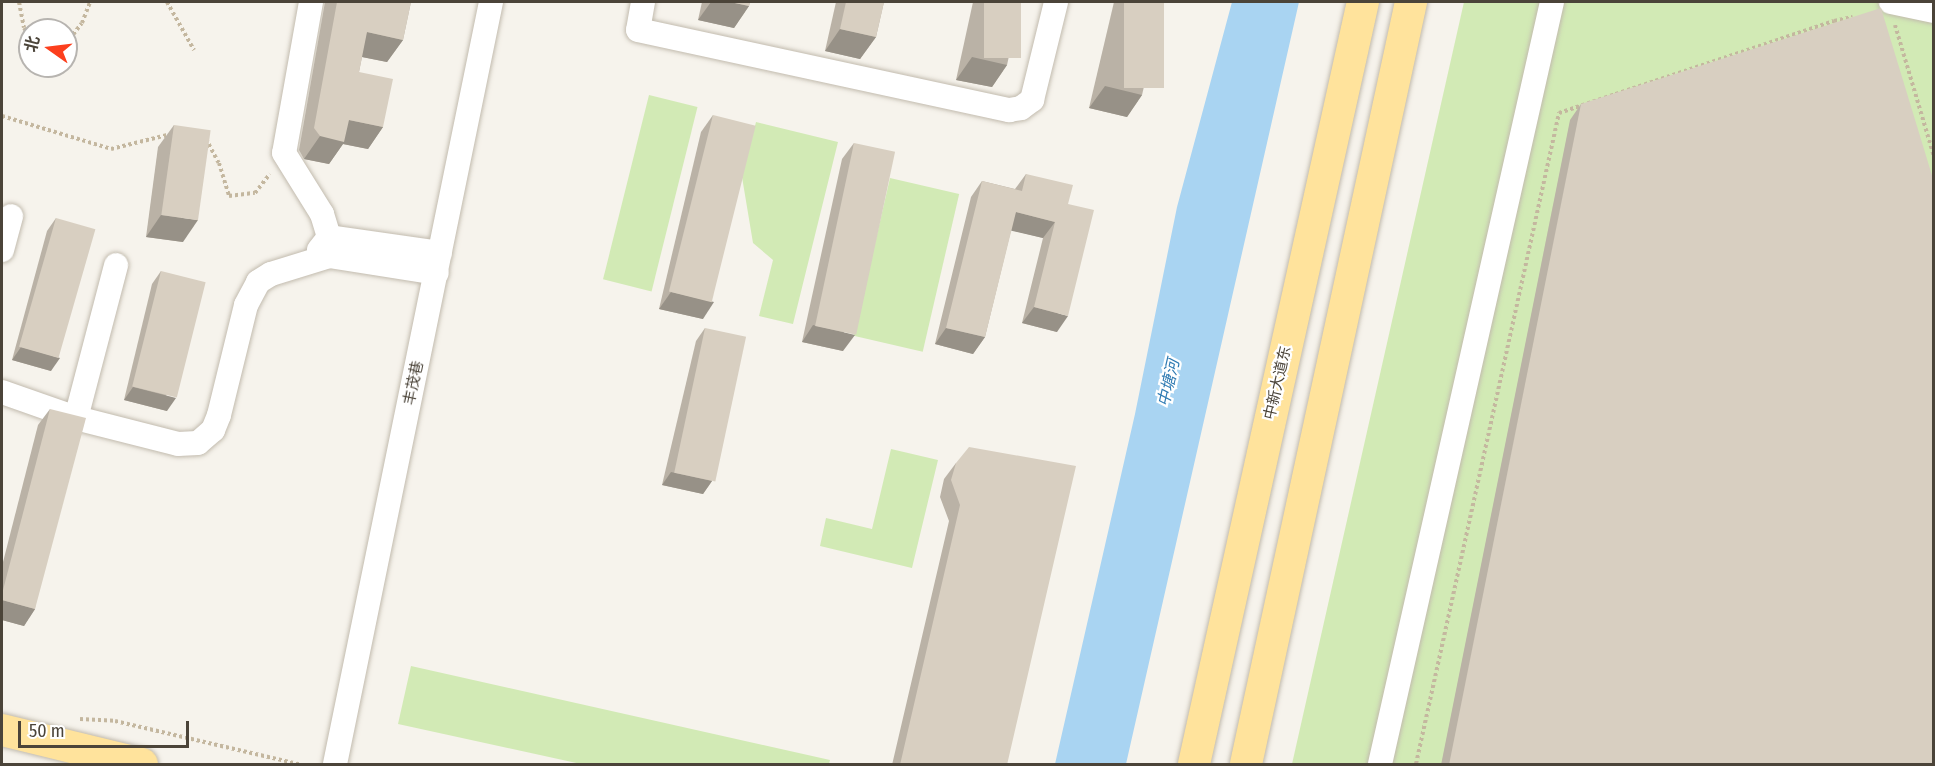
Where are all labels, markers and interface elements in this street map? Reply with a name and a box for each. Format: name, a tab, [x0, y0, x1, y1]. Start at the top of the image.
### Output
north arrow	[18, 18, 78, 78]
text: 北	[21, 34, 43, 54]
street label: 中新大道东	[1261, 344, 1295, 422]
water label: 中塘河	[1154, 357, 1184, 409]
street label: 丰茂巷	[401, 359, 427, 407]
scale bar	[21, 709, 192, 747]
text: 50 m	[29, 720, 65, 742]

